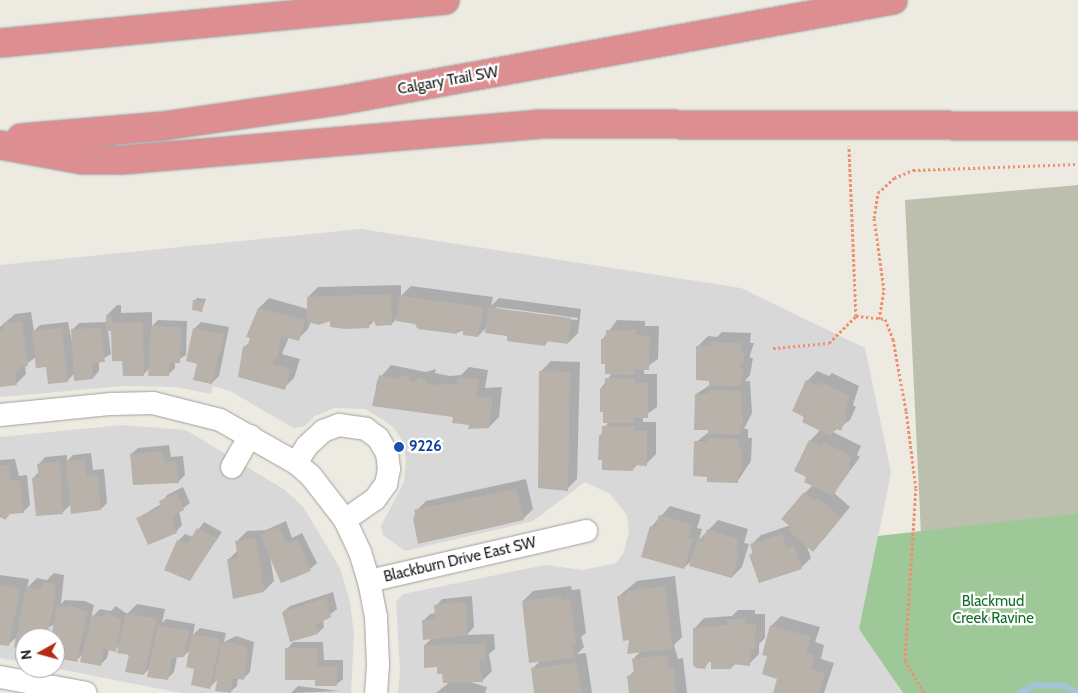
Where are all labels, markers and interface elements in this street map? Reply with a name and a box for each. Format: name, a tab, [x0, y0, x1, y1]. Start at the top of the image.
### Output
street label: Calgary Trail SW	[396, 63, 500, 99]
place label: 9226	[409, 438, 442, 456]
marker: 9226	[393, 441, 405, 453]
street label: Blackburn Drive East SW	[382, 534, 538, 586]
park label: Blackmud Creek Ravine	[952, 592, 1034, 627]
north arrow	[15, 628, 65, 678]
text: N	[17, 649, 36, 661]

